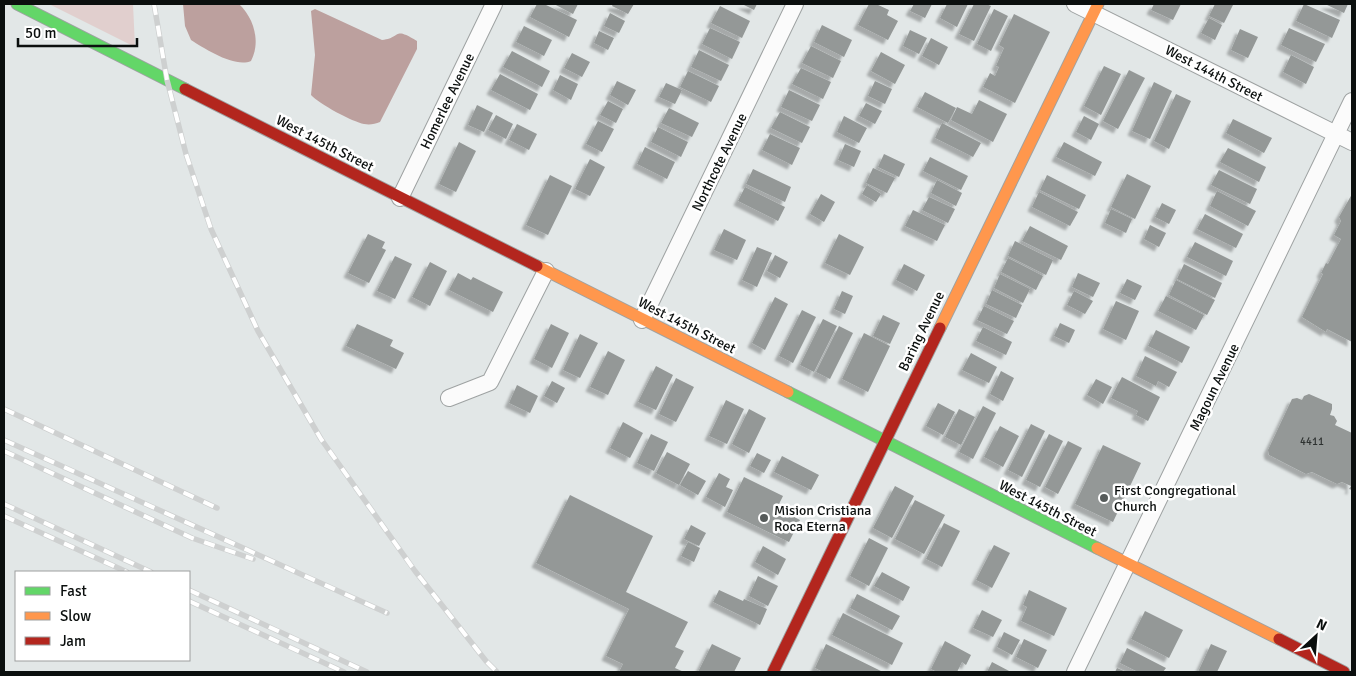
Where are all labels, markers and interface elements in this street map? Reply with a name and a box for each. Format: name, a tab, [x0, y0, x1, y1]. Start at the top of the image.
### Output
scale bar	[18, 15, 136, 47]
text: 50 m	[25, 24, 56, 42]
street label: West 144th Street	[1162, 42, 1265, 105]
street label: Homerlee Avenue	[417, 50, 478, 152]
street label: Northcote Avenue	[688, 110, 751, 214]
street label: West 145th Street	[273, 112, 376, 175]
street label: Baring Avenue	[895, 289, 948, 374]
street label: West 145th Street	[635, 294, 738, 357]
street label: Magoun Avenue	[1186, 341, 1243, 434]
house number: 4411	[1300, 435, 1324, 448]
street label: West 145th Street	[996, 477, 1099, 540]
place label: First Congregational Church	[1114, 482, 1236, 515]
marker: First Congregational Church	[1098, 492, 1110, 504]
place label: Mision Cristiana Roca Eterna	[774, 502, 871, 535]
marker: Mision Cristiana Roca Eterna	[758, 512, 770, 524]
legend	[15, 571, 190, 661]
text: Fast	[60, 582, 87, 600]
text: Slow	[60, 607, 91, 625]
north arrow	[1291, 611, 1341, 661]
text: N	[1313, 615, 1330, 635]
text: Jam	[60, 632, 86, 650]

